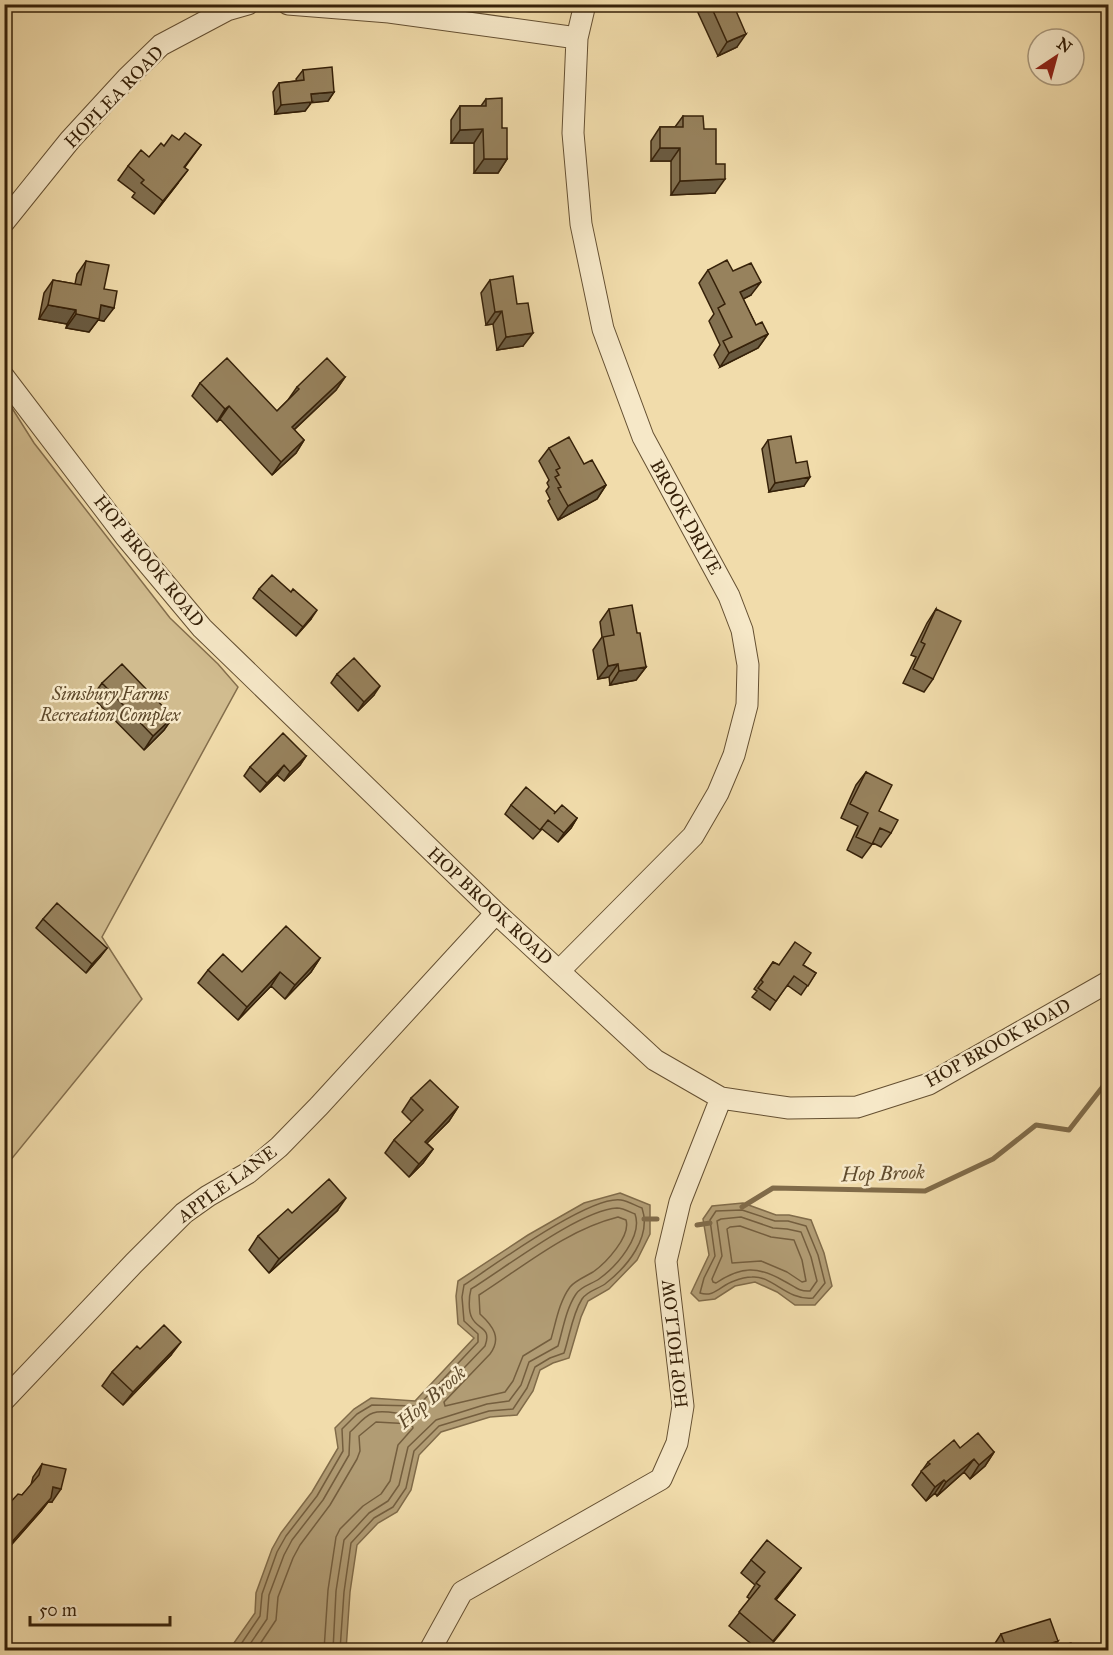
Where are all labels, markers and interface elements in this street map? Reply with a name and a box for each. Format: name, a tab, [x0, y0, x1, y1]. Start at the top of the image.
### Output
north arrow	[1026, 27, 1086, 87]
text: N	[1053, 34, 1076, 57]
street label: HOPLEA ROAD	[60, 41, 168, 153]
street label: BROOK DRIVE	[645, 456, 727, 578]
street label: HOP BROOK ROAD	[89, 491, 209, 631]
park label: Simsbury Farms Recreation Complex	[39, 683, 182, 727]
street label: HOP BROOK ROAD	[423, 842, 557, 970]
street label: HOP BROOK ROAD	[921, 994, 1075, 1092]
street label: APPLE LANE	[172, 1141, 281, 1228]
water label: Hop Brook	[840, 1160, 925, 1187]
street label: HOP HOLLOW	[657, 1278, 693, 1409]
water label: Hop Brook	[391, 1360, 471, 1435]
scale bar	[30, 1589, 170, 1627]
text: 50 m	[39, 1599, 77, 1621]

